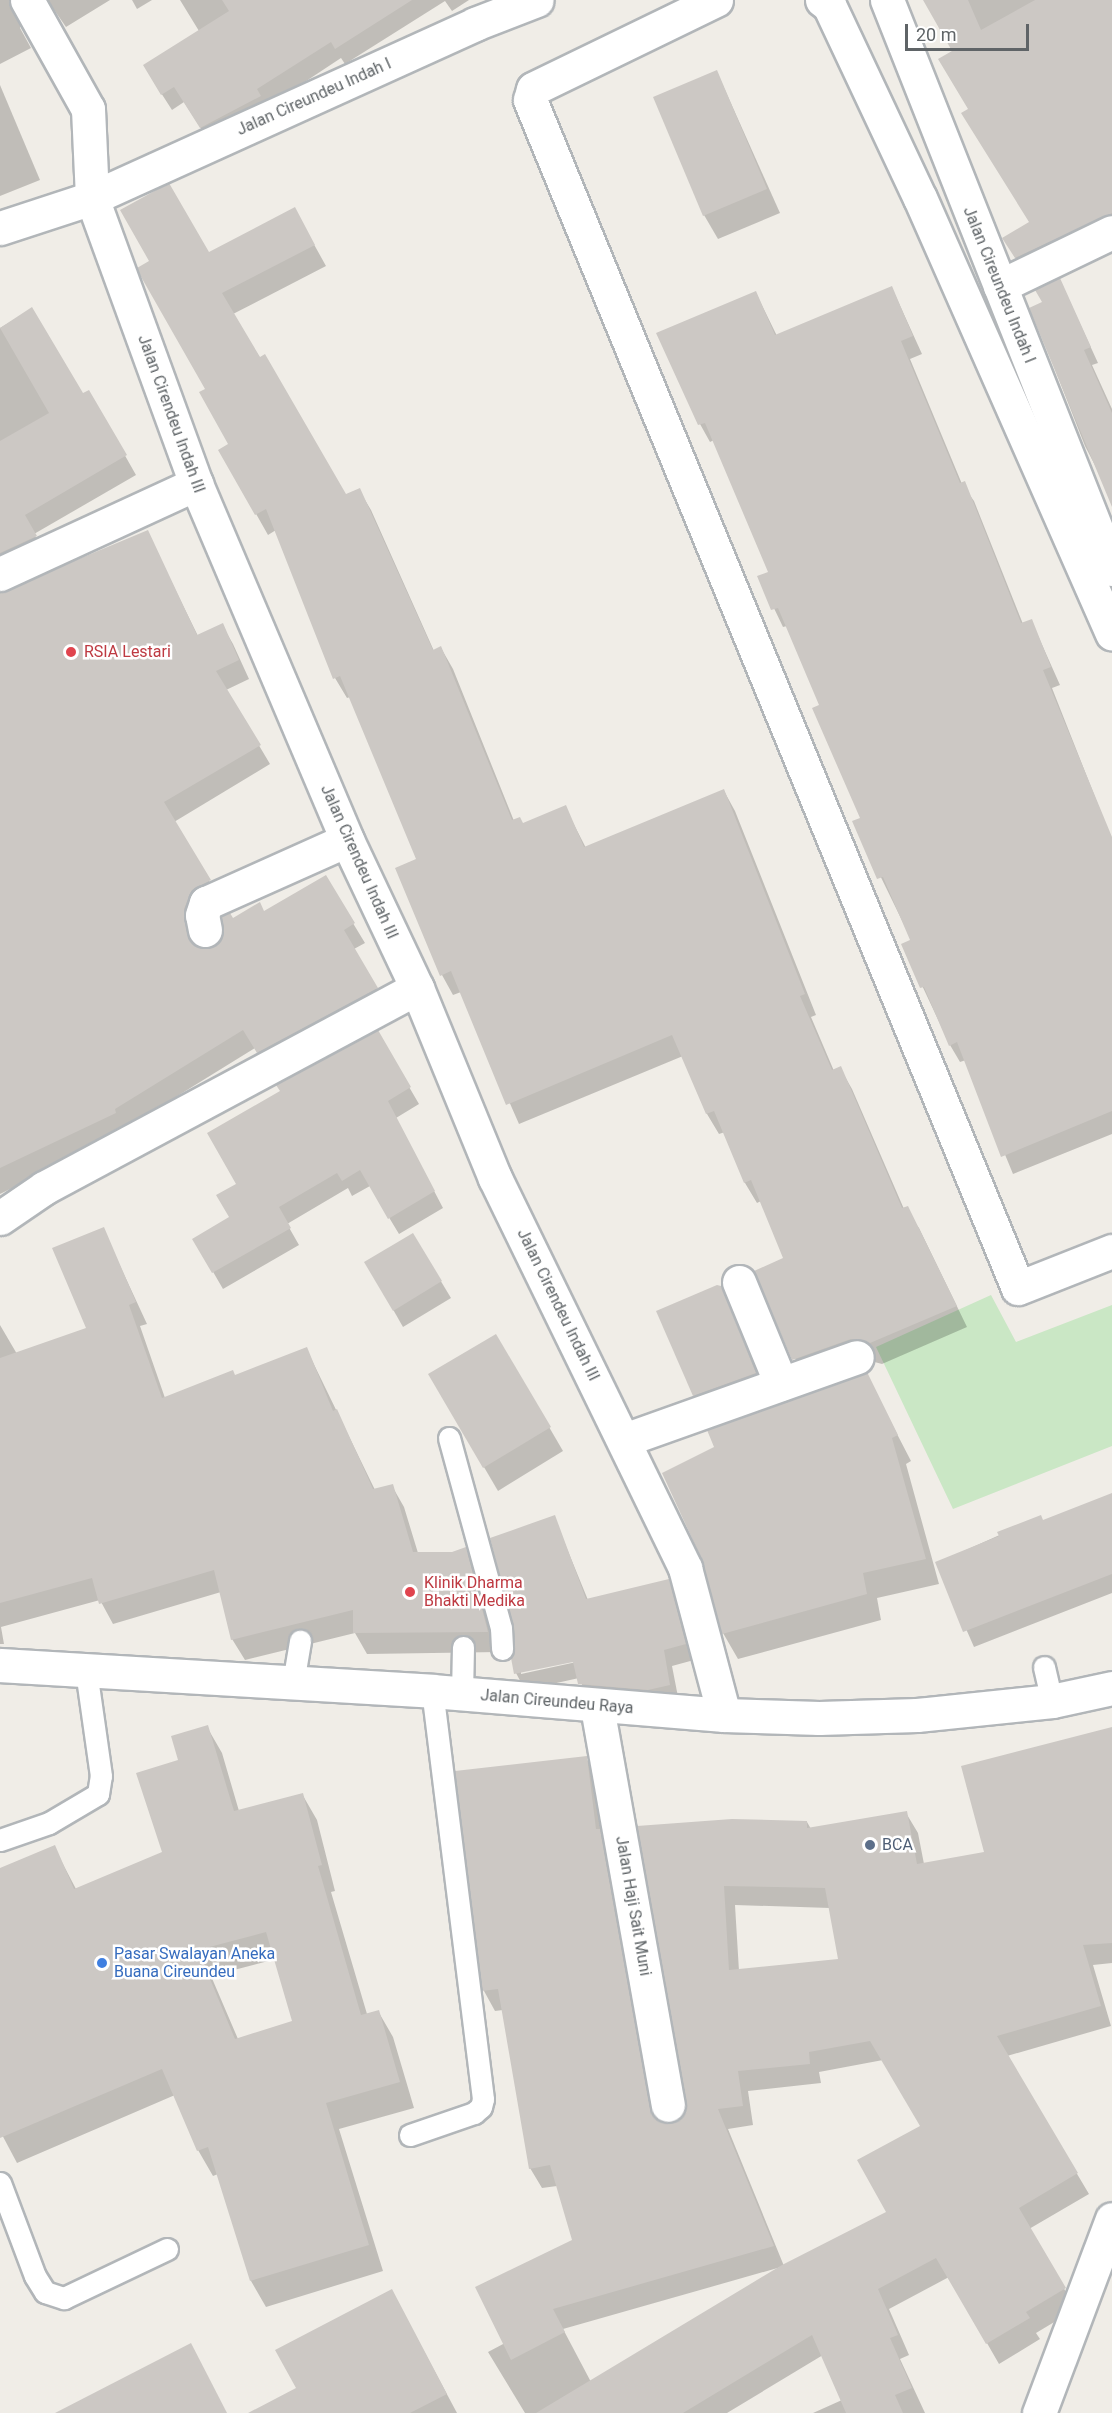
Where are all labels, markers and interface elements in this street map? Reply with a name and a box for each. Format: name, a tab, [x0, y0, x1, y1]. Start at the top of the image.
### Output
scale bar	[908, 12, 1032, 50]
text: 20 m	[916, 24, 956, 45]
street label: Jalan Cireundeu Indah I	[234, 54, 394, 140]
street label: Jalan Cireundeu Indah I	[959, 204, 1039, 366]
street label: Jalan Cirendeu Indah III	[133, 332, 209, 496]
place label: RSIA Lestari	[84, 642, 171, 662]
marker: RSIA Lestari	[62, 643, 80, 661]
street label: Jalan Cirendeu Indah III	[316, 782, 402, 942]
street label: Jalan Cirendeu Indah III	[513, 1226, 603, 1384]
place label: Klinik Dharma Bhakti Medika	[424, 1573, 525, 1611]
marker: Klinik Dharma Bhakti Medika	[401, 1583, 419, 1601]
street label: Jalan Cireundeu Raya	[480, 1686, 634, 1718]
street label: Jalan Haji Sait Muni	[611, 1835, 655, 1977]
place label: BCA	[882, 1835, 913, 1855]
marker: BCA	[863, 1838, 877, 1852]
place label: Pasar Swalayan Aneka Buana Cireundeu	[114, 1944, 275, 1982]
marker: Pasar Swalayan Aneka Buana Cireundeu	[95, 1956, 109, 1970]

